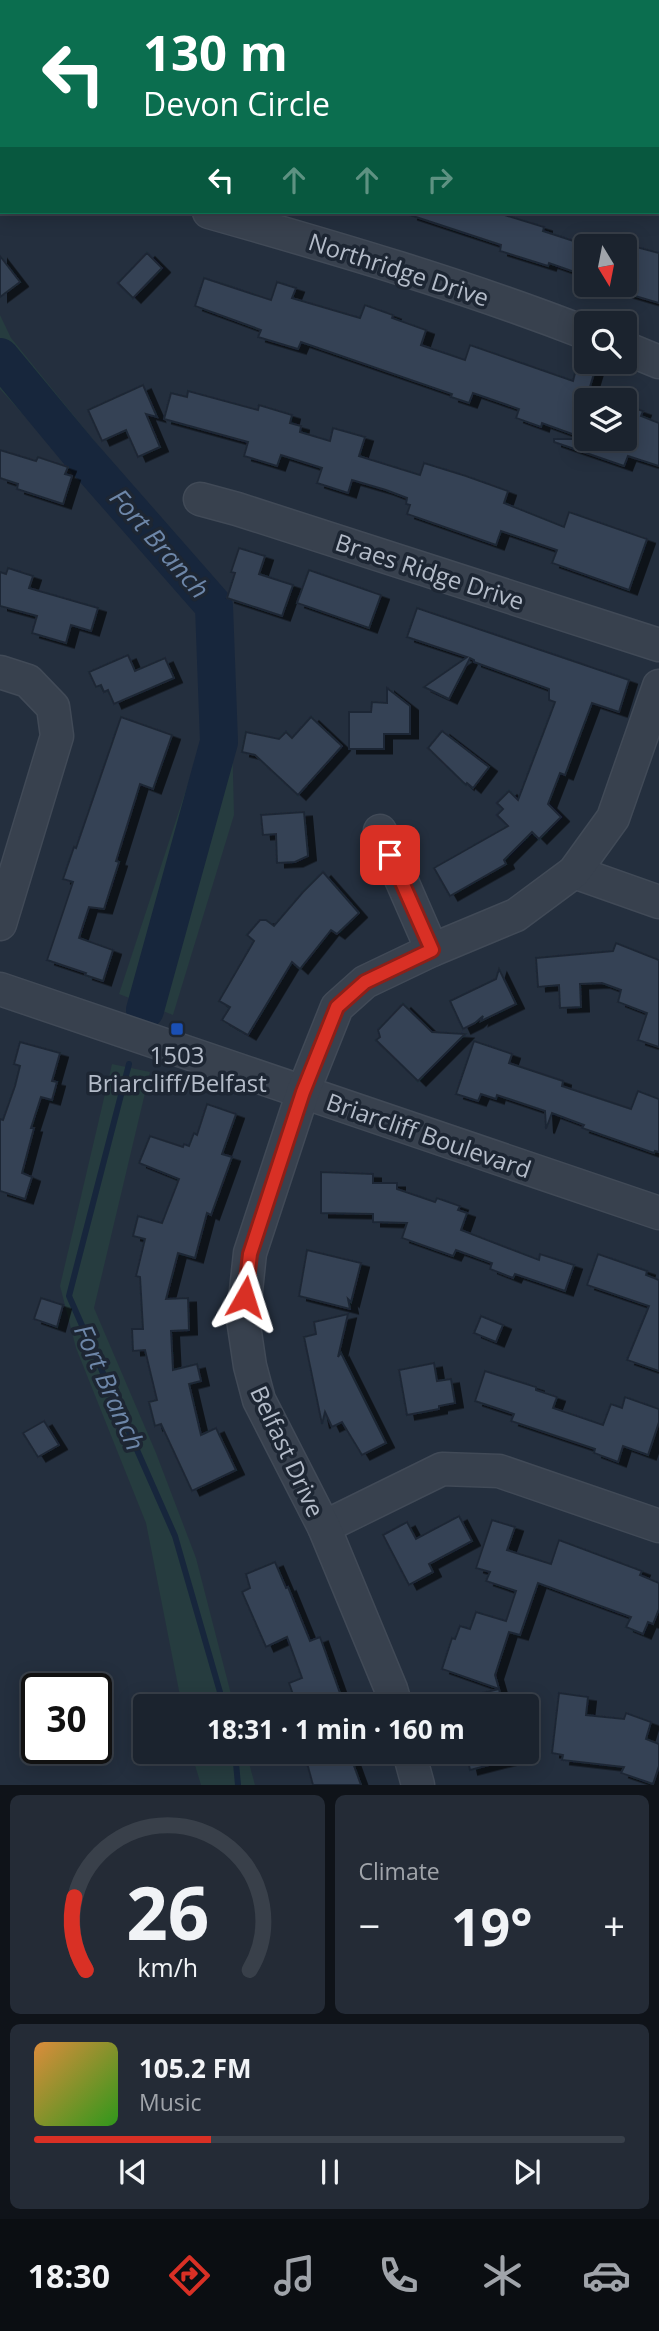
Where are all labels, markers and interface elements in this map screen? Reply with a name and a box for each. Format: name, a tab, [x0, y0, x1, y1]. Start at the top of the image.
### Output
text: 130 m	[143, 19, 288, 85]
icon: left	[28, 28, 119, 119]
text: Devon Circle	[143, 82, 330, 125]
icon: left	[202, 161, 240, 199]
icon: ahead	[275, 161, 313, 199]
icon: ahead	[348, 161, 386, 199]
icon: right	[421, 161, 459, 199]
street label: Northridge Drive	[305, 224, 493, 314]
north arrow	[574, 234, 637, 298]
map controls	[574, 234, 637, 451]
button: search	[574, 311, 637, 374]
button: layers	[574, 388, 637, 451]
water label: Fort Branch	[102, 480, 218, 606]
street label: Braes Ridge Drive	[331, 525, 529, 617]
pin	[360, 825, 420, 885]
icon: arrive	[371, 836, 409, 874]
marker: 1503 Briarcliff/Belfast	[169, 1021, 185, 1037]
place label: 1503 Briarcliff/Belfast	[87, 1038, 267, 1099]
street label: Briarcliff Boulevard	[322, 1084, 536, 1186]
position arrow	[208, 1260, 282, 1334]
water label: Fort Branch	[66, 1318, 154, 1456]
street label: Belfast Drive	[243, 1380, 333, 1522]
speed limit sign: 30	[21, 1673, 112, 1764]
text: 18:31 · 1 min · 160 m	[207, 1711, 465, 1747]
text: Climate	[359, 1855, 440, 1887]
text: 26	[126, 1863, 209, 1962]
text: 19°	[451, 1890, 533, 1961]
text: −	[359, 1899, 380, 1951]
text: +	[603, 1899, 625, 1951]
text: km/h	[137, 1950, 198, 1984]
text: 105.2 FM	[139, 2050, 251, 2086]
text: Music	[139, 2086, 202, 2118]
icon: previous	[114, 2153, 152, 2191]
icon: pause	[311, 2153, 349, 2191]
icon: next	[508, 2153, 546, 2191]
icon: directions	[165, 2251, 214, 2300]
icon: music	[270, 2251, 319, 2300]
icon: phone	[374, 2251, 423, 2300]
icon: climate	[478, 2251, 527, 2300]
icon: car	[582, 2251, 631, 2300]
text: 18:30	[28, 2254, 110, 2297]

